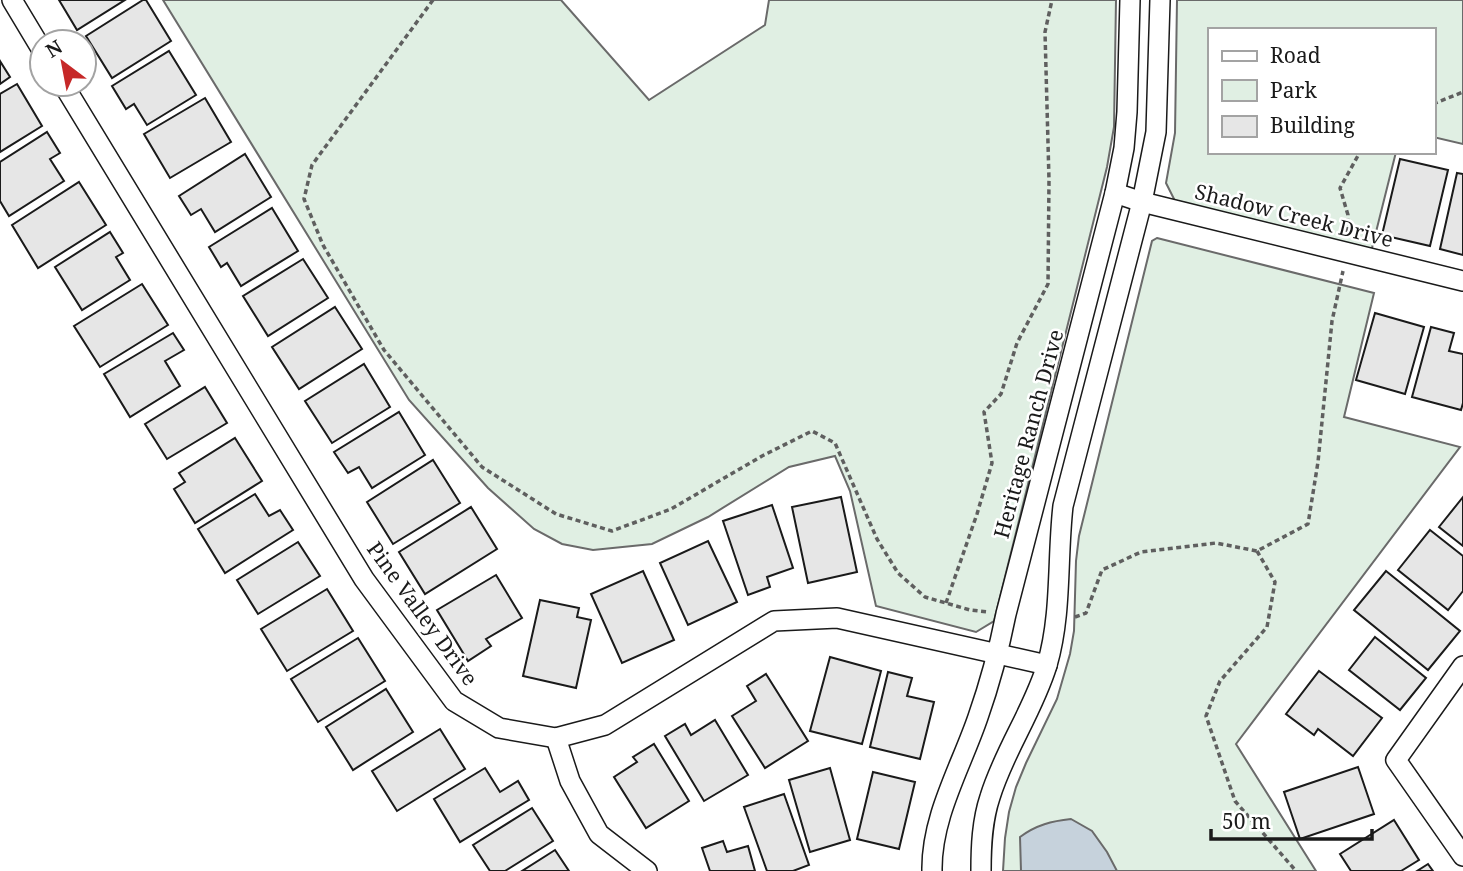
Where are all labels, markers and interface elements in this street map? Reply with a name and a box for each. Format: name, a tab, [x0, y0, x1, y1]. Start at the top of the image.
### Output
north arrow	[28, 28, 98, 98]
legend	[1208, 28, 1435, 154]
text: N	[41, 34, 67, 64]
text: Road	[1270, 41, 1321, 69]
text: Park	[1270, 76, 1317, 104]
text: Building	[1270, 111, 1355, 139]
street label: Shadow Creek Drive	[1192, 177, 1396, 253]
street label: Heritage Ranch Drive	[987, 326, 1069, 541]
street label: Pine Valley Drive	[361, 536, 484, 691]
scale bar	[1211, 798, 1372, 842]
text: 50 m	[1222, 807, 1271, 835]

